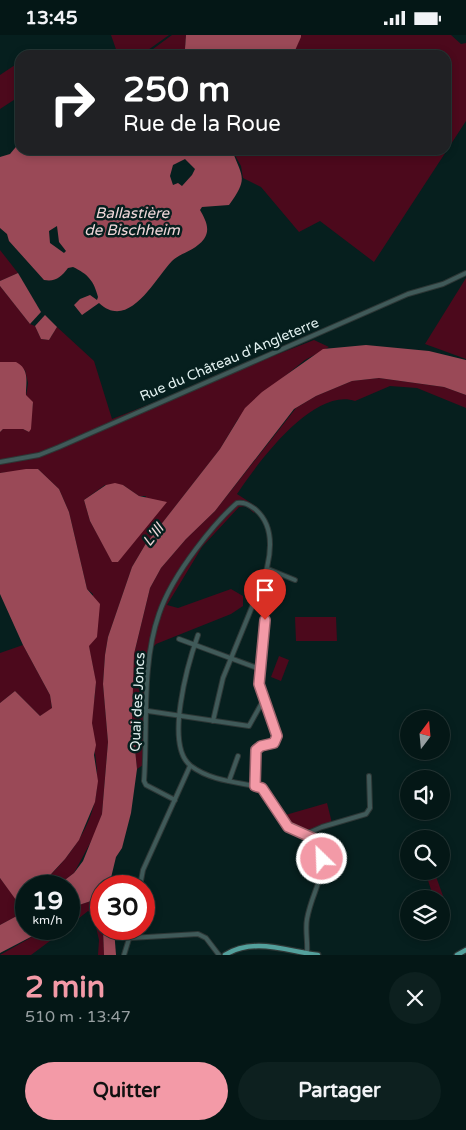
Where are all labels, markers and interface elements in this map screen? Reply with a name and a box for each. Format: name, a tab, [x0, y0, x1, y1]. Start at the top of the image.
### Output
text: 13:45	[25, 7, 78, 29]
text: 250 m	[123, 69, 230, 111]
icon: right	[40, 70, 105, 135]
text: Rue de la Roue	[123, 111, 281, 137]
water label: Ballastière de Bischheim	[84, 204, 181, 239]
street label: Rue du Château d'Angleterre	[137, 314, 321, 405]
water label: L'Ill	[139, 518, 169, 550]
pin	[244, 569, 286, 620]
icon: arrive	[251, 576, 279, 604]
street label: Quai des Joncs	[126, 652, 149, 752]
north arrow	[400, 710, 450, 760]
map controls	[400, 710, 450, 940]
button: sound	[400, 770, 450, 820]
button: search	[400, 830, 450, 880]
position arrow	[295, 832, 347, 884]
speed limit sign: 30	[90, 875, 155, 940]
text: 19	[32, 886, 63, 916]
button: layers	[400, 890, 450, 940]
text: km/h	[32, 913, 63, 927]
text: 2 min	[25, 969, 105, 1006]
button: close	[389, 972, 441, 1024]
text: 510 m · 13:47	[25, 1007, 131, 1027]
button: Quitter	[25, 1062, 228, 1120]
button: Partager	[238, 1062, 441, 1120]

